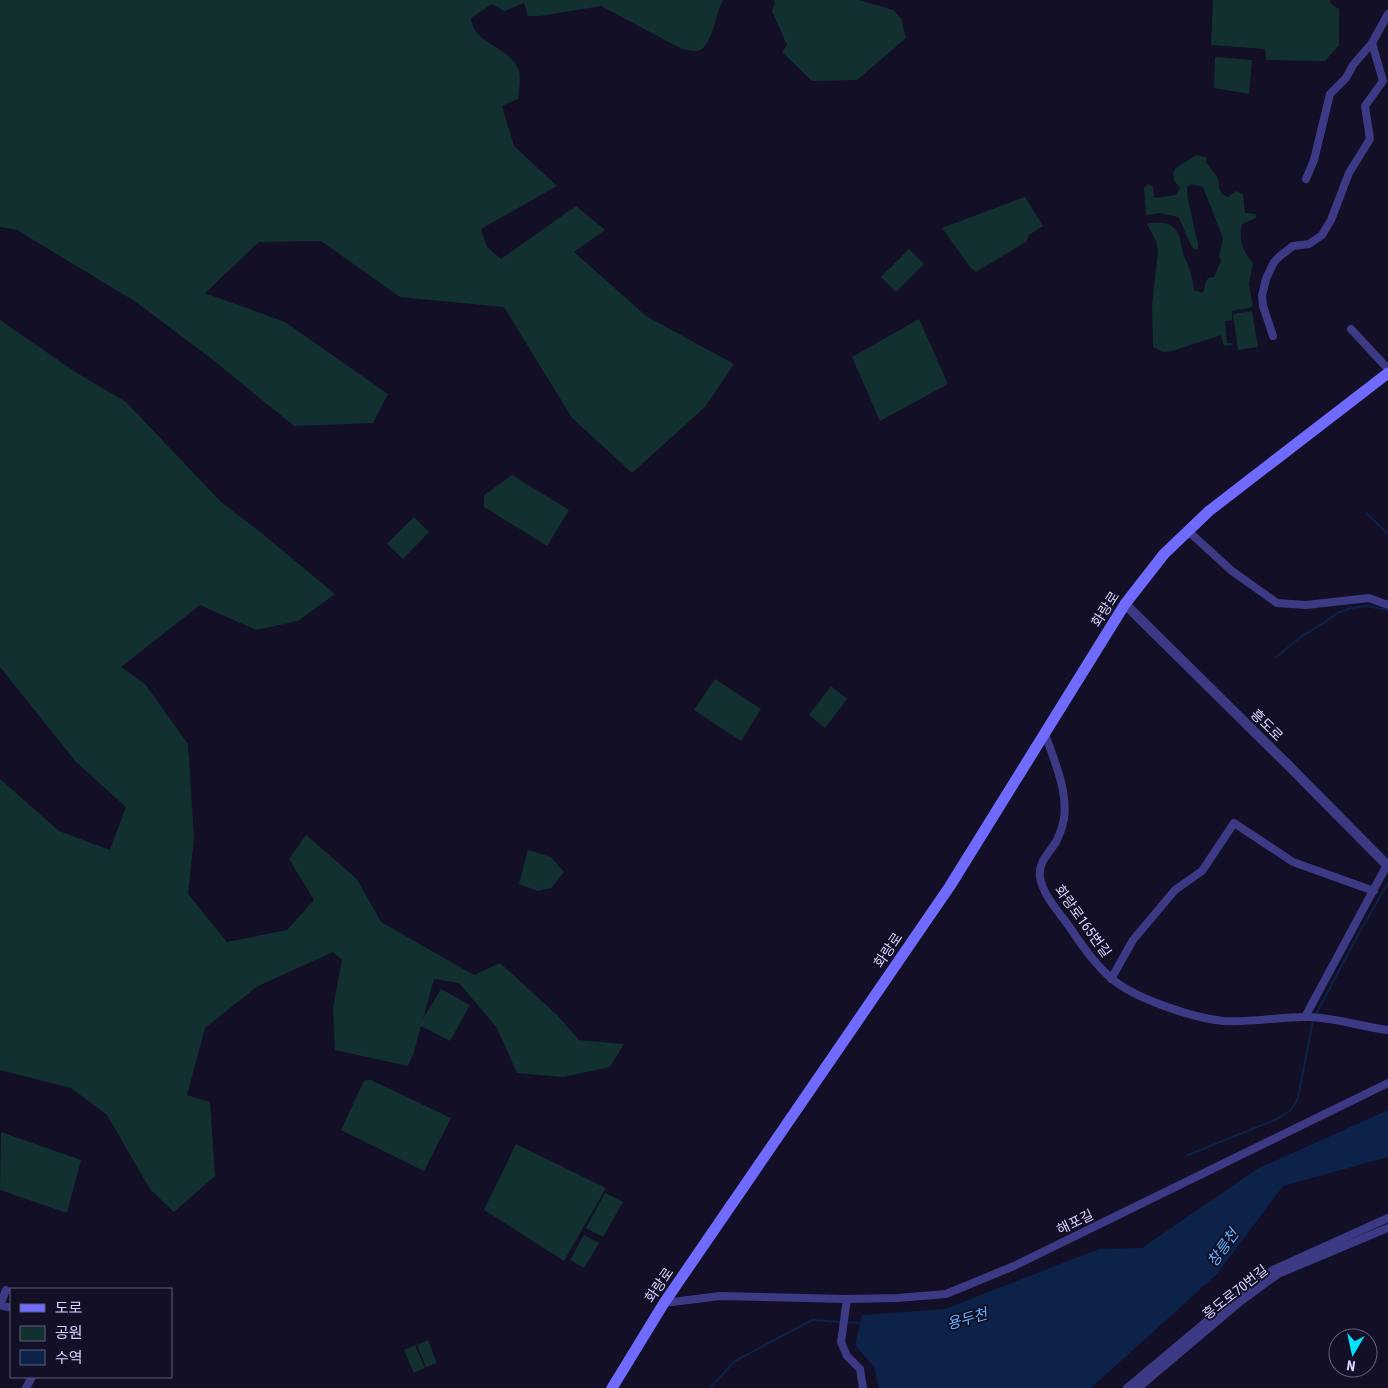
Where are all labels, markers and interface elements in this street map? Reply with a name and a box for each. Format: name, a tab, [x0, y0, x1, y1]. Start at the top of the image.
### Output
street label: 화랑로	[1088, 588, 1122, 630]
street label: 흥도로	[1248, 706, 1286, 744]
street label: 화랑로165번길	[1052, 882, 1114, 960]
street label: 화랑로	[871, 929, 906, 970]
street label: 해포길	[1054, 1206, 1096, 1238]
water label: 창릉천	[1204, 1224, 1244, 1270]
street label: 흥도로70번길	[1199, 1262, 1271, 1322]
street label: 화랑로	[642, 1264, 677, 1305]
legend	[10, 1288, 172, 1378]
text: 도로	[55, 1299, 83, 1317]
water label: 용두천	[945, 1304, 991, 1333]
text: 공원	[55, 1324, 83, 1342]
north arrow	[1328, 1328, 1378, 1378]
text: 수역	[55, 1349, 83, 1367]
text: N	[1345, 1357, 1356, 1374]

